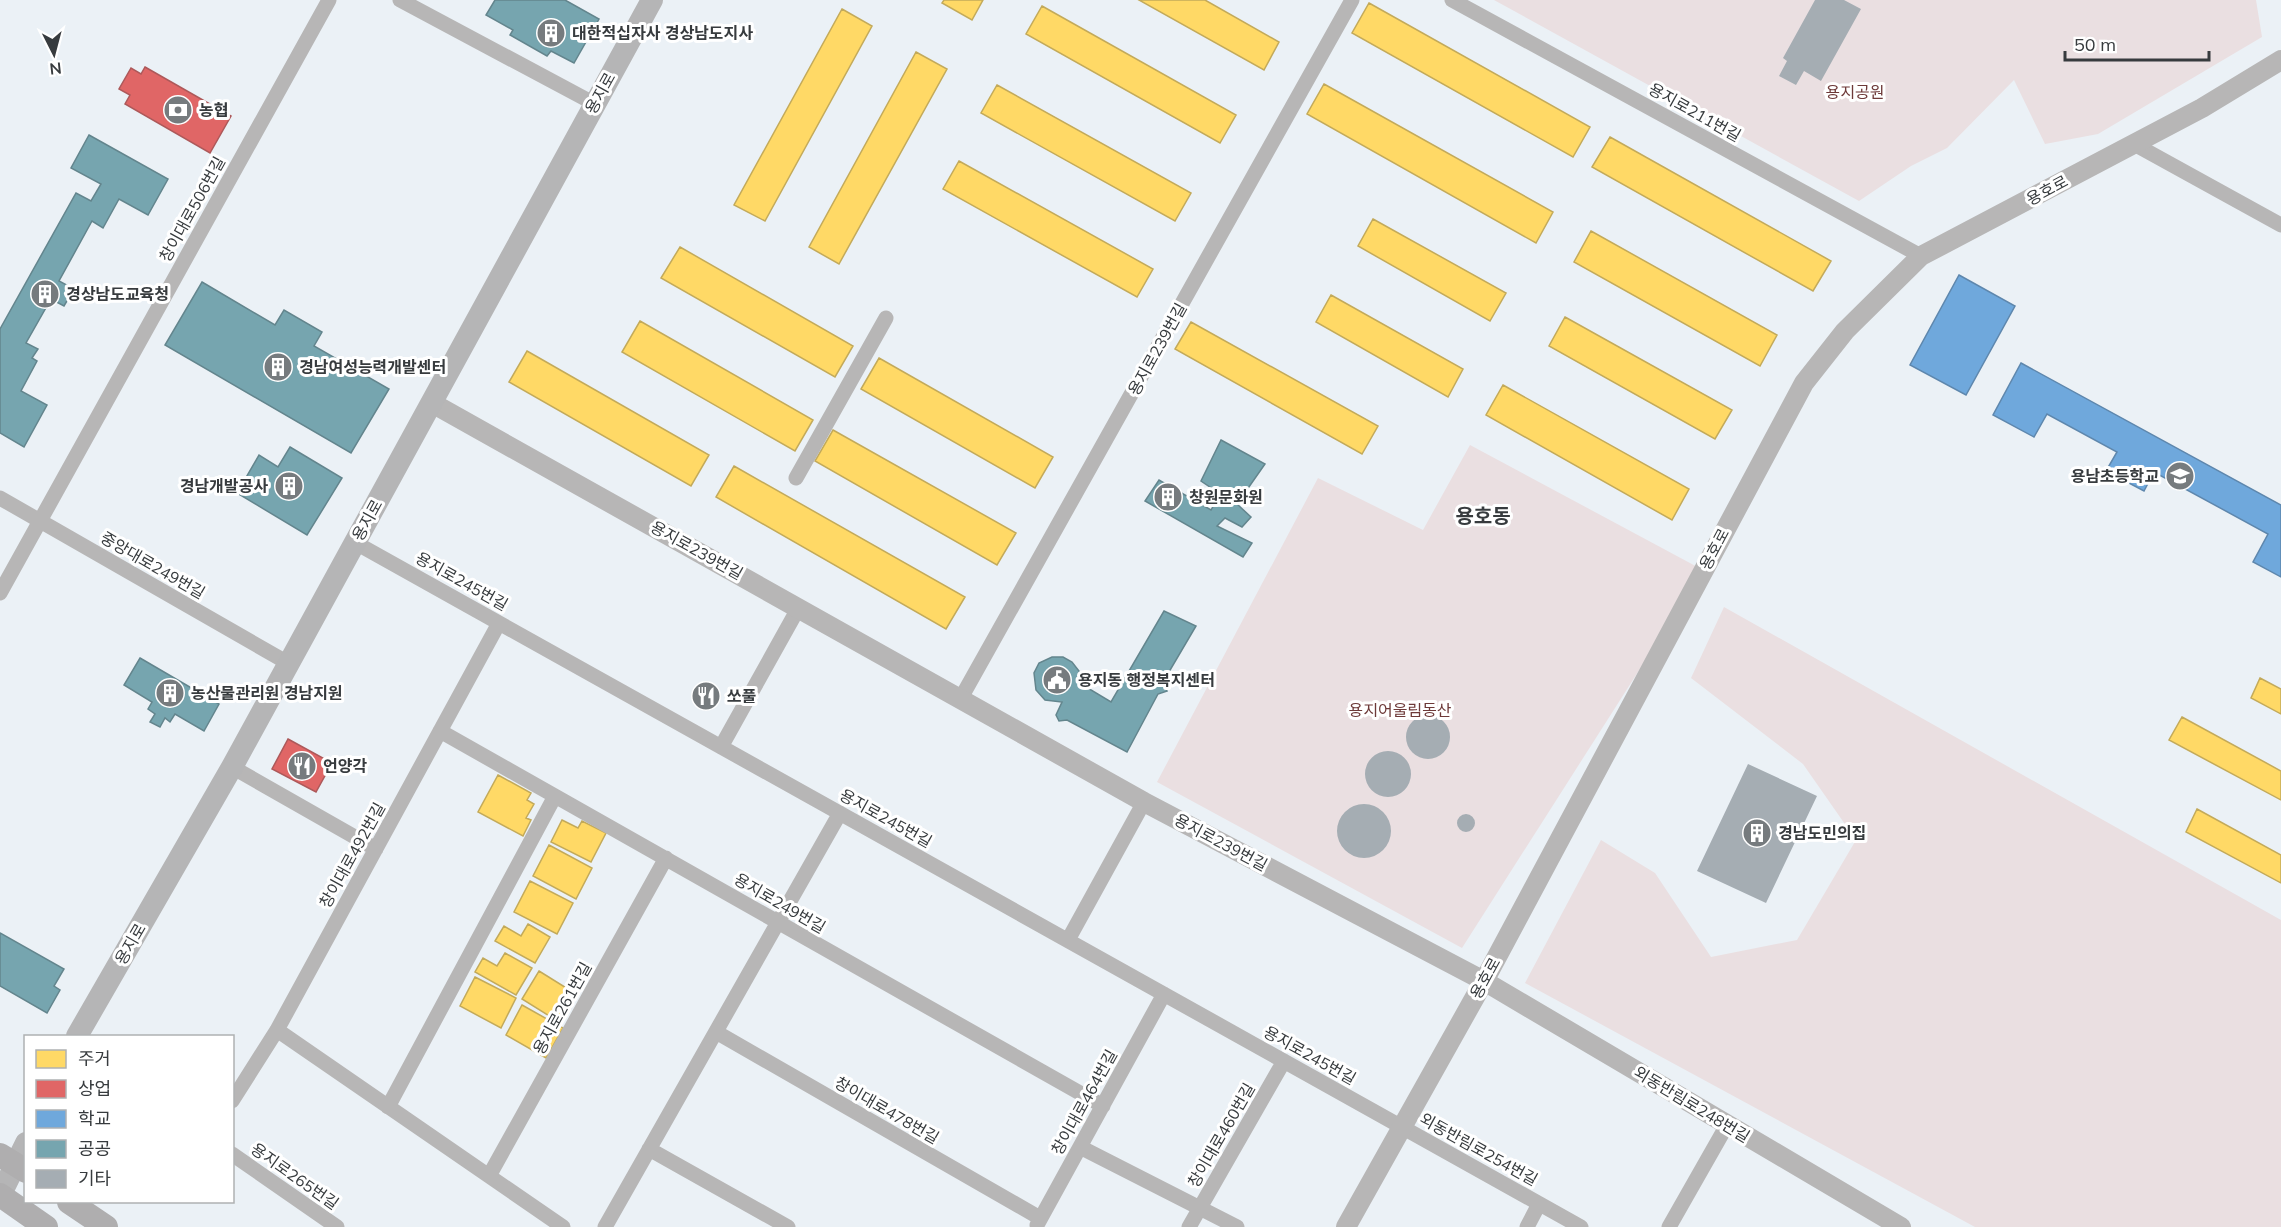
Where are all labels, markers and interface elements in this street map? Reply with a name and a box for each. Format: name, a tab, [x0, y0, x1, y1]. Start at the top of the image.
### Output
building icon: 대한적십자사 경상남도지사	[535, 17, 567, 49]
place label: 대한적십자사 경상남도지사	[572, 23, 753, 43]
north arrow	[24, 24, 84, 84]
scale bar	[2065, 24, 2209, 62]
text: 50 m	[2074, 33, 2116, 56]
text: N	[49, 58, 63, 79]
street label: 용지로	[581, 69, 620, 117]
street label: 용지로211번길	[1645, 78, 1745, 146]
park label: 용지공원	[1826, 82, 1884, 102]
bank icon: 농협	[162, 94, 194, 126]
place label: 농협	[199, 100, 228, 120]
street label: 창이대로506번길	[155, 153, 229, 265]
street label: 용호로	[2023, 171, 2071, 209]
building icon: 경상남도교육청	[29, 278, 61, 310]
place label: 경상남도교육청	[66, 284, 169, 304]
street label: 용지로239번길	[1123, 299, 1191, 399]
building icon: 경남여성능력개발센터	[262, 351, 294, 383]
place label: 경남여성능력개발센터	[299, 357, 446, 377]
school or university icon: 용남초등학교	[2164, 460, 2196, 492]
place label: 용남초등학교	[2071, 466, 2159, 486]
building icon: 경남개발공사	[273, 470, 305, 502]
place label: 경남개발공사	[180, 476, 268, 496]
building icon: 창원문화원	[1152, 481, 1184, 513]
place label: 창원문화원	[1189, 487, 1263, 507]
street label: 용지로	[348, 496, 387, 544]
district label: 용호동	[1455, 503, 1511, 528]
street label: 용지로239번길	[647, 516, 747, 584]
street label: 용호로	[1695, 525, 1733, 573]
street label: 중앙대로249번길	[97, 527, 209, 603]
street label: 용지로245번길	[412, 547, 512, 615]
public building icon: 용지동 행정복지센터	[1041, 664, 1073, 696]
place label: 용지동 행정복지센터	[1078, 670, 1215, 690]
building icon: 농산물관리원 경남지원	[154, 677, 186, 709]
restaurant icon: 쏘풀	[690, 680, 722, 712]
place label: 농산물관리원 경남지원	[191, 683, 343, 703]
place label: 쏘풀	[727, 686, 756, 706]
park label: 용지어울림동산	[1348, 700, 1452, 720]
restaurant icon: 언양각	[286, 750, 318, 782]
place label: 언양각	[323, 756, 367, 776]
street label: 용지로245번길	[836, 784, 936, 852]
street label: 창이대로492번길	[315, 799, 389, 911]
street label: 용지로239번길	[1171, 809, 1271, 875]
building icon: 경남도민의집	[1741, 817, 1773, 849]
place label: 경남도민의집	[1778, 823, 1866, 843]
street label: 용지로249번길	[731, 869, 829, 937]
street label: 용지로	[110, 920, 150, 968]
street label: 용호로	[1466, 954, 1505, 1002]
street label: 용지로261번길	[528, 958, 596, 1058]
street label: 용지로245번길	[1260, 1021, 1360, 1089]
legend	[24, 1035, 234, 1203]
street label: 창이대로464번길	[1047, 1046, 1121, 1158]
text: 주거	[78, 1047, 111, 1070]
street label: 외동반림로248번길	[1630, 1061, 1754, 1147]
street label: 창이대로478번길	[831, 1072, 943, 1148]
text: 상업	[78, 1077, 111, 1100]
street label: 창이대로460번길	[1183, 1079, 1259, 1191]
text: 학교	[78, 1107, 111, 1130]
street label: 외동반림로254번길	[1416, 1108, 1542, 1190]
text: 공공	[78, 1137, 111, 1160]
street label: 용지로265번길	[247, 1138, 343, 1214]
text: 기타	[78, 1167, 112, 1190]

